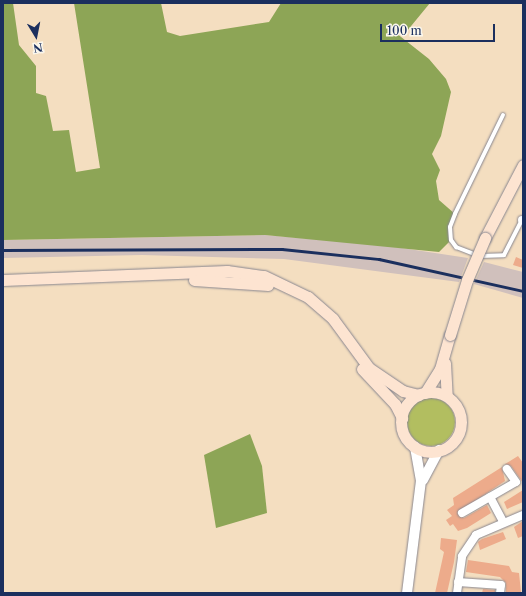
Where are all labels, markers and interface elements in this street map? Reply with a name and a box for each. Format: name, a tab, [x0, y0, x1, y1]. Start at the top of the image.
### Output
north arrow	[16, 16, 56, 56]
scale bar	[382, 16, 497, 42]
text: 100 m	[387, 23, 422, 38]
text: N	[32, 40, 44, 56]

